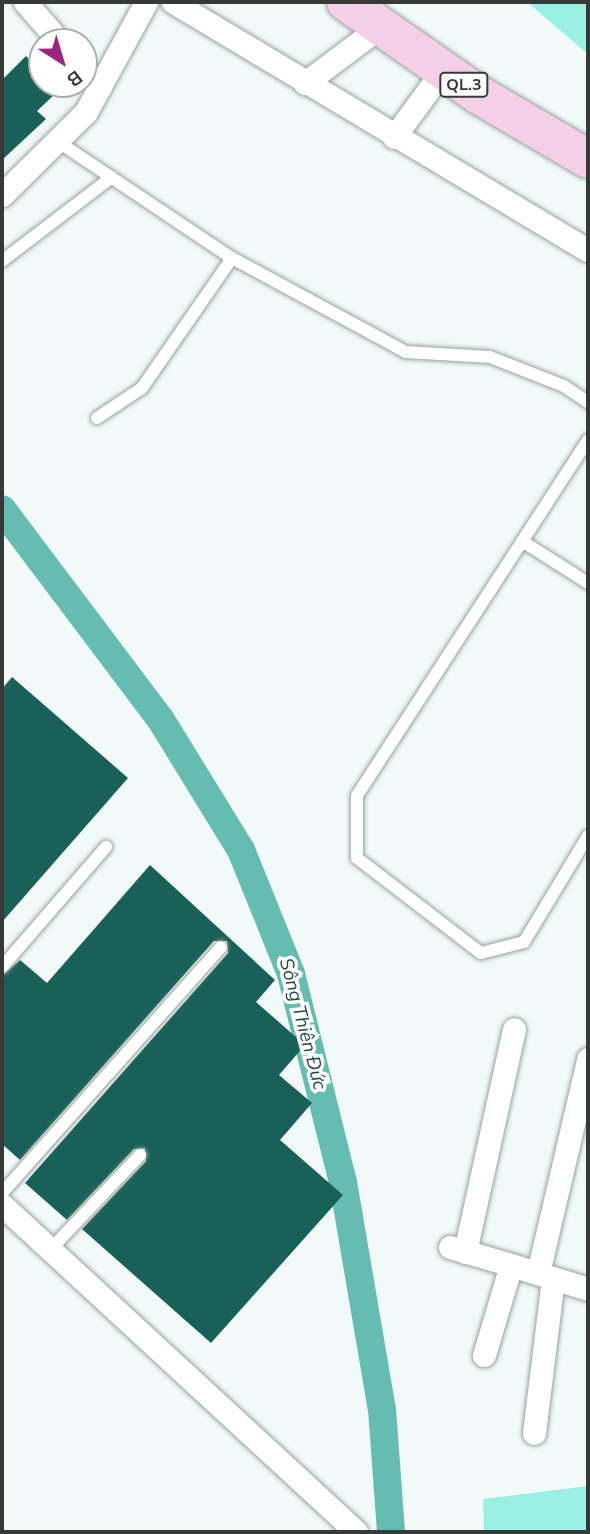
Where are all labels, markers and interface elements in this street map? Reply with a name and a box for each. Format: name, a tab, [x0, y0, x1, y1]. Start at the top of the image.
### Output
north arrow	[28, 28, 98, 98]
text: B	[61, 64, 87, 92]
road number: QL.3	[438, 72, 490, 97]
water label: Sông Thiên Đức	[274, 956, 330, 1092]

